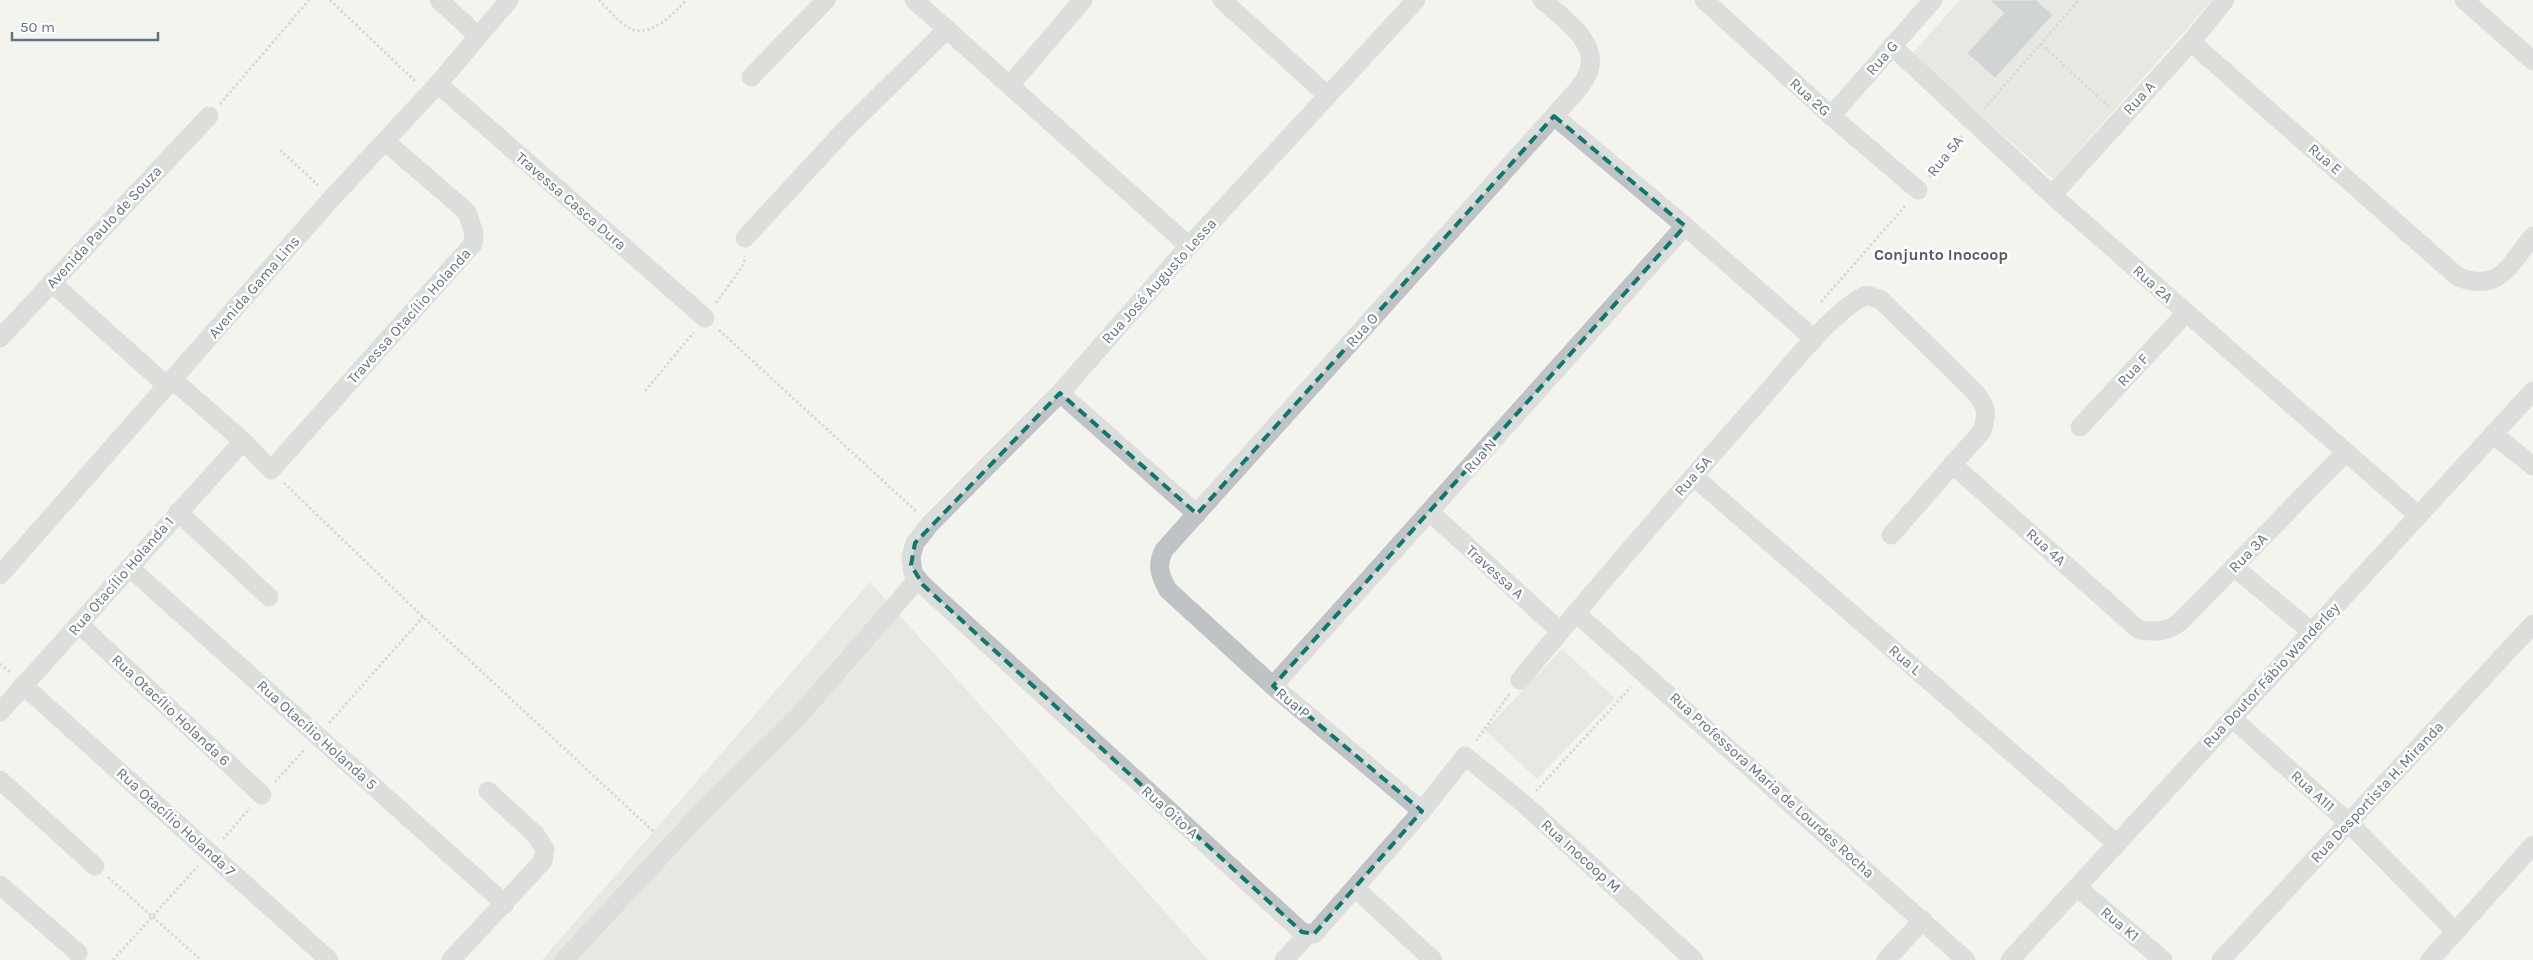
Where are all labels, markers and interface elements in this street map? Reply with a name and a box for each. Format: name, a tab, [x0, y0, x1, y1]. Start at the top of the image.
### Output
scale bar	[12, 10, 159, 42]
text: 50 m	[20, 18, 55, 36]
street label: Rua G	[1862, 37, 1902, 79]
street label: Rua 2G	[1786, 74, 1834, 120]
street label: Rua A	[2119, 77, 2159, 118]
street label: Rua 5A	[1923, 132, 1967, 180]
street label: Rua E	[2305, 140, 2345, 178]
street label: Travessa Casca Dura	[512, 148, 630, 254]
street label: Avenida Paulo de Souza	[42, 162, 166, 292]
street label: Rua José Augusto Lessa	[1098, 214, 1220, 348]
street label: Avenida Gama Lins	[205, 232, 303, 342]
street label: Travessa Otacílio Holanda	[343, 245, 475, 387]
district label: Conjunto Inocoop	[1874, 245, 2008, 264]
street label: Rua 2A	[2129, 261, 2177, 307]
street label: Rua O	[1342, 309, 1382, 351]
street label: Rua F	[2113, 350, 2153, 390]
street label: Rua N	[1460, 435, 1500, 477]
street label: Rua 5A	[1671, 452, 1716, 500]
street label: Rua Otacílio Holanda 1	[64, 513, 178, 639]
street label: Rua 4A	[2022, 525, 2070, 570]
street label: Rua 3A	[2225, 529, 2271, 576]
street label: Travessa A	[1462, 541, 1528, 603]
street label: Rua Doutor Fábio Wanderley	[2199, 599, 2343, 751]
street label: Rua L	[1885, 641, 1925, 679]
street label: Rua Otacílio Holanda 6	[108, 650, 234, 770]
street label: Rua Otacílio Holanda 5	[253, 676, 381, 794]
street label: Rua P	[1273, 684, 1313, 722]
street label: Rua Professora Maria de Lourdes Rocha	[1666, 688, 1878, 882]
street label: Rua Desportista H. Miranda	[2307, 718, 2447, 866]
street label: Rua Otacílio Holanda 7	[113, 764, 239, 880]
street label: Rua A1I1	[2287, 767, 2339, 815]
street label: Rua Oito A	[1138, 782, 1202, 842]
street label: Rua Inocoop M	[1538, 816, 1624, 896]
street label: Rua K1	[2097, 903, 2143, 945]

